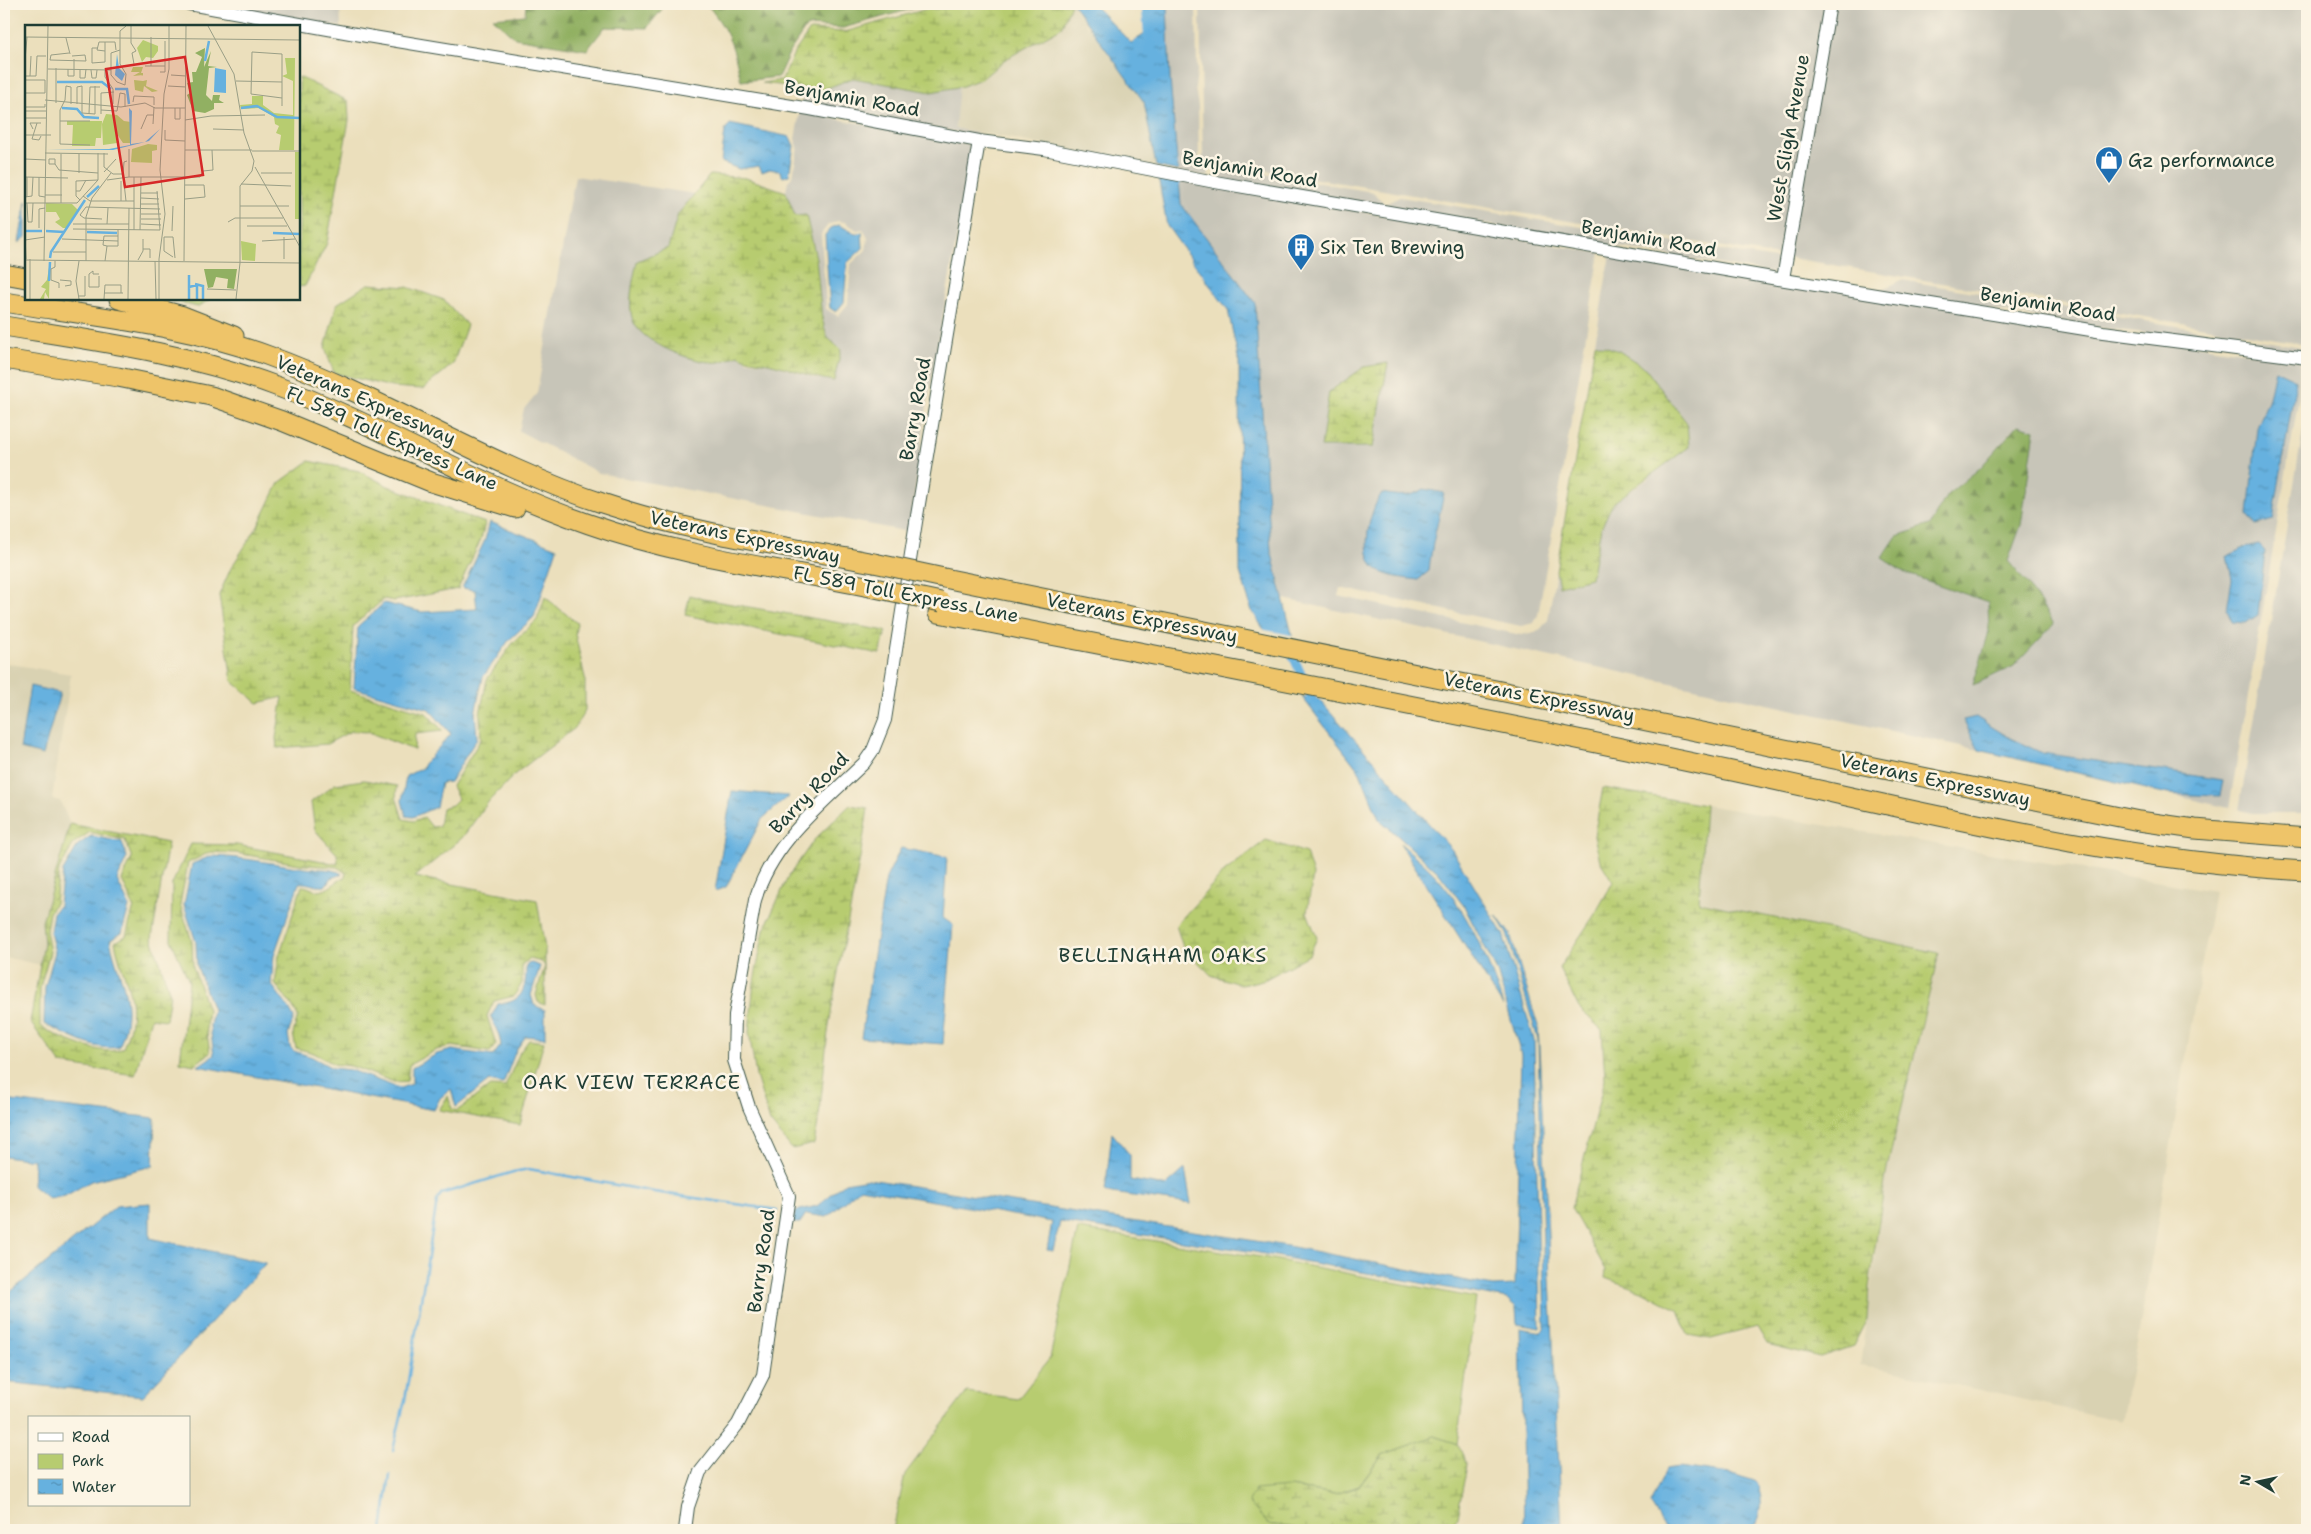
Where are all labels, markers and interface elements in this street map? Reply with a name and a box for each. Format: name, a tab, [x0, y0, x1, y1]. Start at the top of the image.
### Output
inset map	[25, 25, 300, 300]
street label: West Sligh Avenue	[1761, 52, 1815, 224]
street label: Benjamin Road	[782, 74, 922, 122]
street label: Benjamin Road	[1180, 145, 1320, 193]
shop icon: Gz performance	[2094, 145, 2124, 184]
place label: Gz performance	[2128, 148, 2275, 173]
street label: Benjamin Road	[1579, 214, 1719, 262]
building icon: Six Ten Brewing	[1286, 232, 1316, 271]
place label: Six Ten Brewing	[1320, 235, 1465, 260]
street label: Benjamin Road	[1978, 281, 2118, 327]
street label: Veterans Expressway	[272, 349, 460, 451]
street label: Barry Road	[894, 355, 936, 463]
street label: FL 589 Toll Express Lane	[282, 380, 502, 496]
street label: Veterans Expressway	[647, 505, 843, 569]
street label: FL 589 Toll Express Lane	[791, 560, 1021, 628]
street label: Veterans Expressway	[1044, 587, 1240, 649]
street label: Veterans Expressway	[1441, 666, 1637, 728]
street label: Barry Road	[764, 747, 854, 839]
street label: Veterans Expressway	[1837, 748, 2033, 812]
district label: BELLINGHAM OAKS	[1059, 942, 1267, 968]
district label: OAK VIEW TERRACE	[523, 1069, 741, 1095]
street label: Barry Road	[741, 1207, 781, 1315]
legend	[28, 1416, 190, 1506]
text: Road	[72, 1427, 110, 1447]
text: Park	[72, 1451, 104, 1471]
north arrow	[2234, 1456, 2284, 1506]
text: N	[2235, 1473, 2255, 1487]
text: Water	[72, 1477, 116, 1497]

